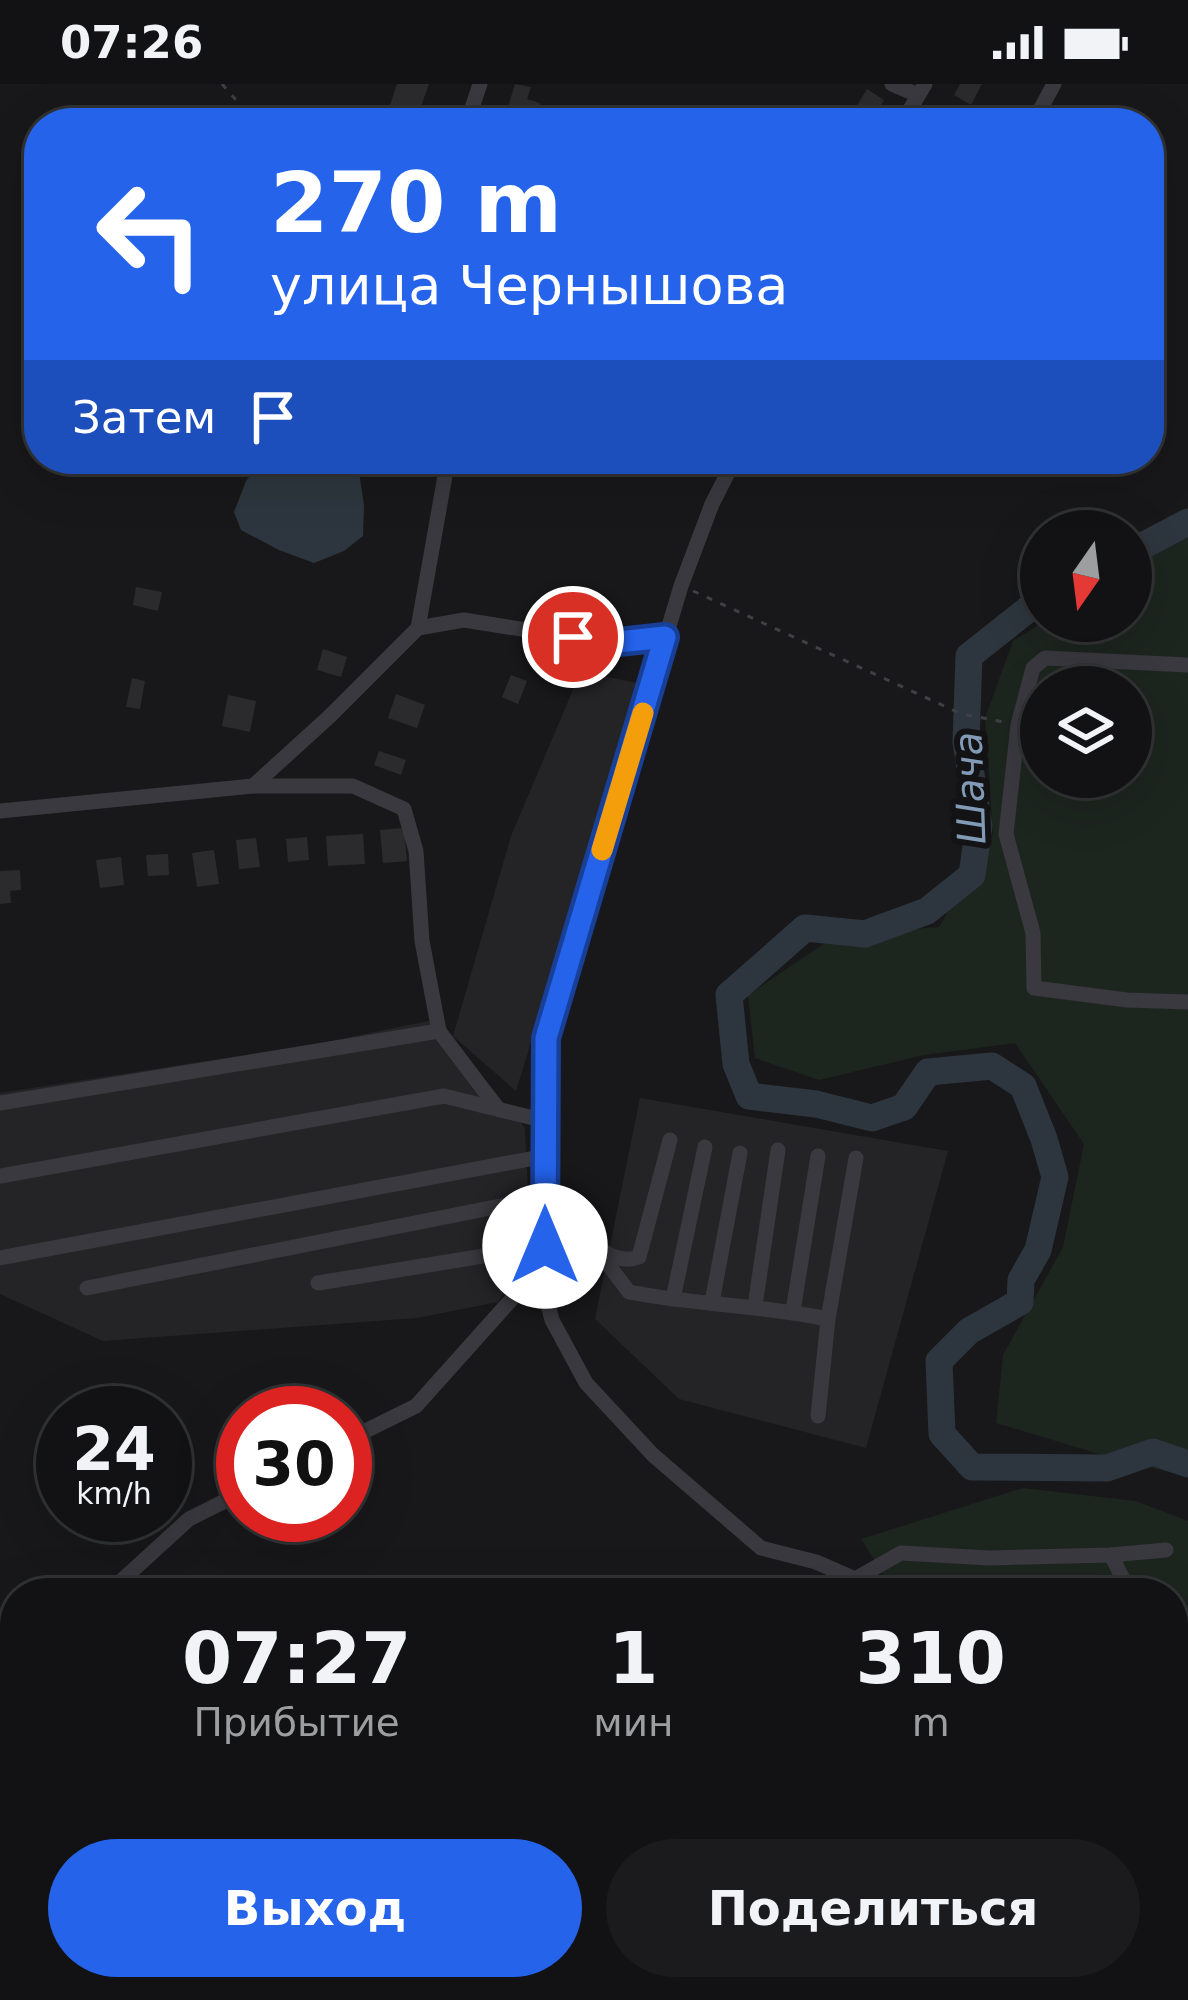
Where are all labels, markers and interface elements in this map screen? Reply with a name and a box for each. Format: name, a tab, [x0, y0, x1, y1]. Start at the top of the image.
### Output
text: 07:26	[60, 16, 203, 69]
text: 270 m	[270, 154, 562, 252]
icon: left	[72, 156, 228, 312]
text: улица Чернышова	[270, 254, 788, 317]
icon: arrive	[240, 384, 306, 450]
text: Затем	[72, 391, 216, 444]
north arrow	[1020, 510, 1152, 642]
map controls	[1020, 510, 1152, 798]
pin	[522, 586, 624, 688]
icon: arrive	[540, 604, 606, 670]
button: layers	[1020, 666, 1152, 798]
water label: Шача	[946, 731, 994, 845]
position arrow	[482, 1183, 608, 1309]
speed limit sign: 30	[216, 1386, 372, 1542]
text: 24	[72, 1414, 156, 1484]
text: km/h	[76, 1476, 152, 1511]
text: 07:27	[182, 1616, 411, 1700]
text: 1	[608, 1616, 658, 1700]
text: 310	[856, 1616, 1006, 1700]
text: Прибытие	[193, 1700, 400, 1745]
text: мин	[593, 1700, 674, 1745]
text: m	[912, 1700, 950, 1745]
button: Выход	[48, 1839, 582, 1977]
button: Поделиться	[606, 1839, 1140, 1977]

